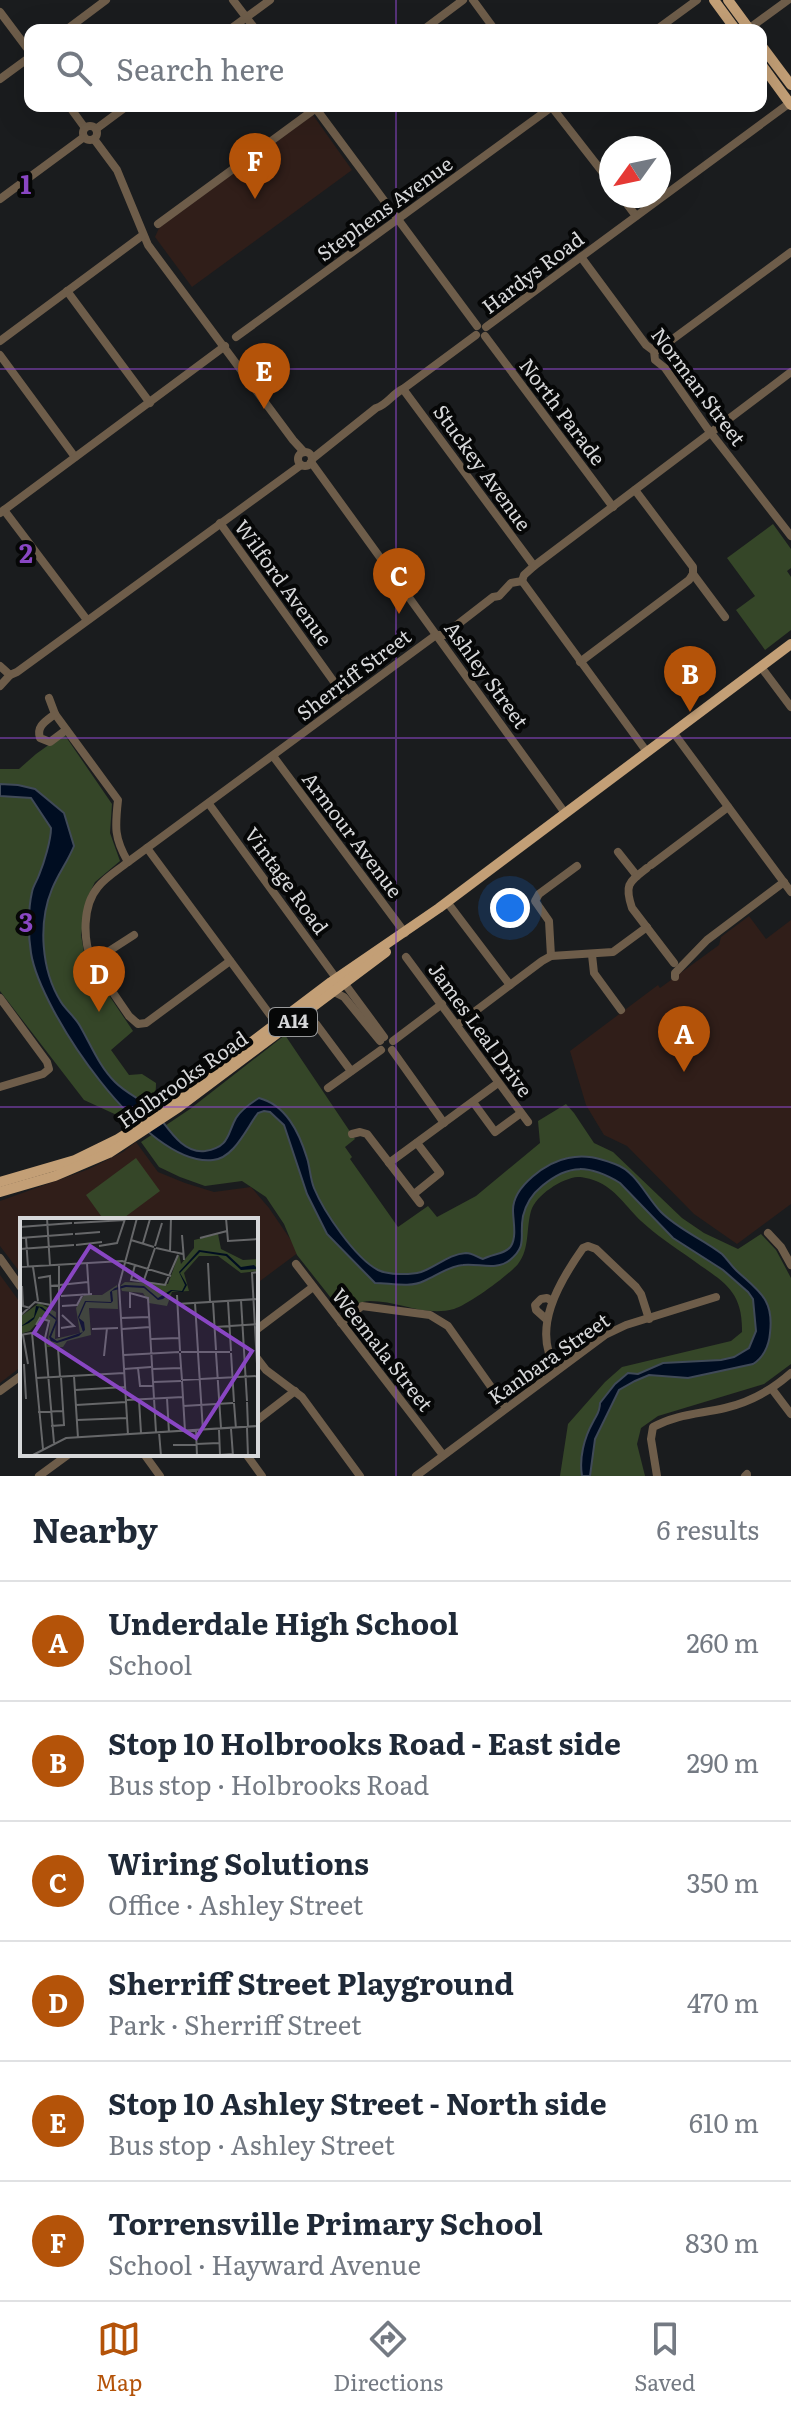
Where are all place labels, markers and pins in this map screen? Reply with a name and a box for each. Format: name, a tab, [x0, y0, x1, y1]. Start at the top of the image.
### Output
pin: F	[229, 133, 281, 199]
pin: E	[238, 343, 290, 409]
pin: C	[373, 548, 425, 614]
pin: B	[664, 646, 716, 712]
pin: D	[73, 946, 125, 1012]
pin: A	[658, 1006, 710, 1072]

